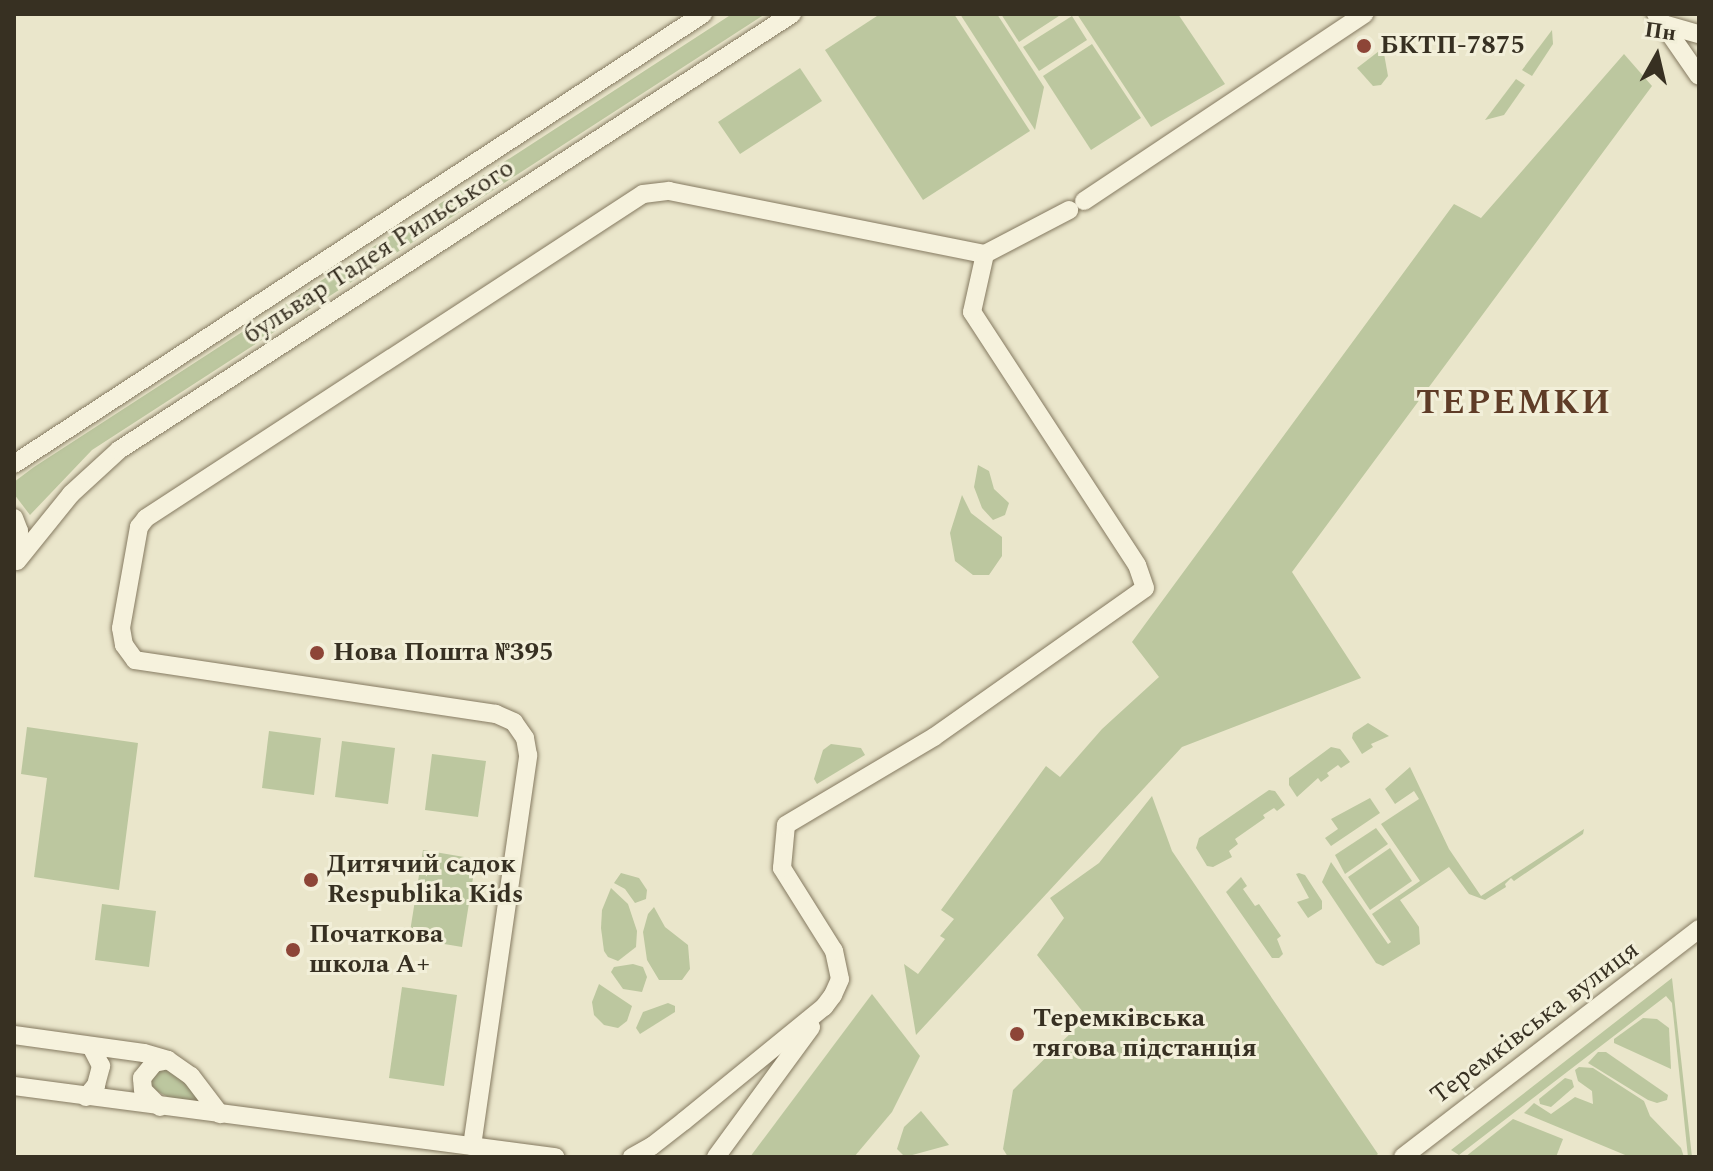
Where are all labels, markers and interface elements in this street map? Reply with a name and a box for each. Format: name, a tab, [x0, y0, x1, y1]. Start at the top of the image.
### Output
text: Пн	[1642, 13, 1678, 50]
north arrow	[1617, 16, 1697, 96]
place label: БКТП-7875	[1380, 30, 1525, 62]
marker: БКТП-7875	[1355, 37, 1373, 55]
street label: бульвар Тадея Рильського	[238, 153, 520, 351]
district label: ТЕРЕМКИ	[1416, 384, 1612, 424]
place label: Нова Пошта №395	[333, 637, 554, 669]
marker: Нова Пошта №395	[308, 644, 326, 662]
place label: Дитячий садок Respublika Kids	[327, 849, 523, 910]
marker: Дитячий садок Respublika Kids	[302, 871, 320, 889]
place label: Початкова школа А+	[309, 919, 443, 980]
street label: Теремківська вулиця	[1425, 934, 1645, 1112]
marker: Початкова школа А+	[284, 941, 302, 959]
place label: Теремківська тягова підстанція	[1033, 1003, 1257, 1064]
marker: Теремківська тягова підстанція	[1008, 1025, 1026, 1043]

